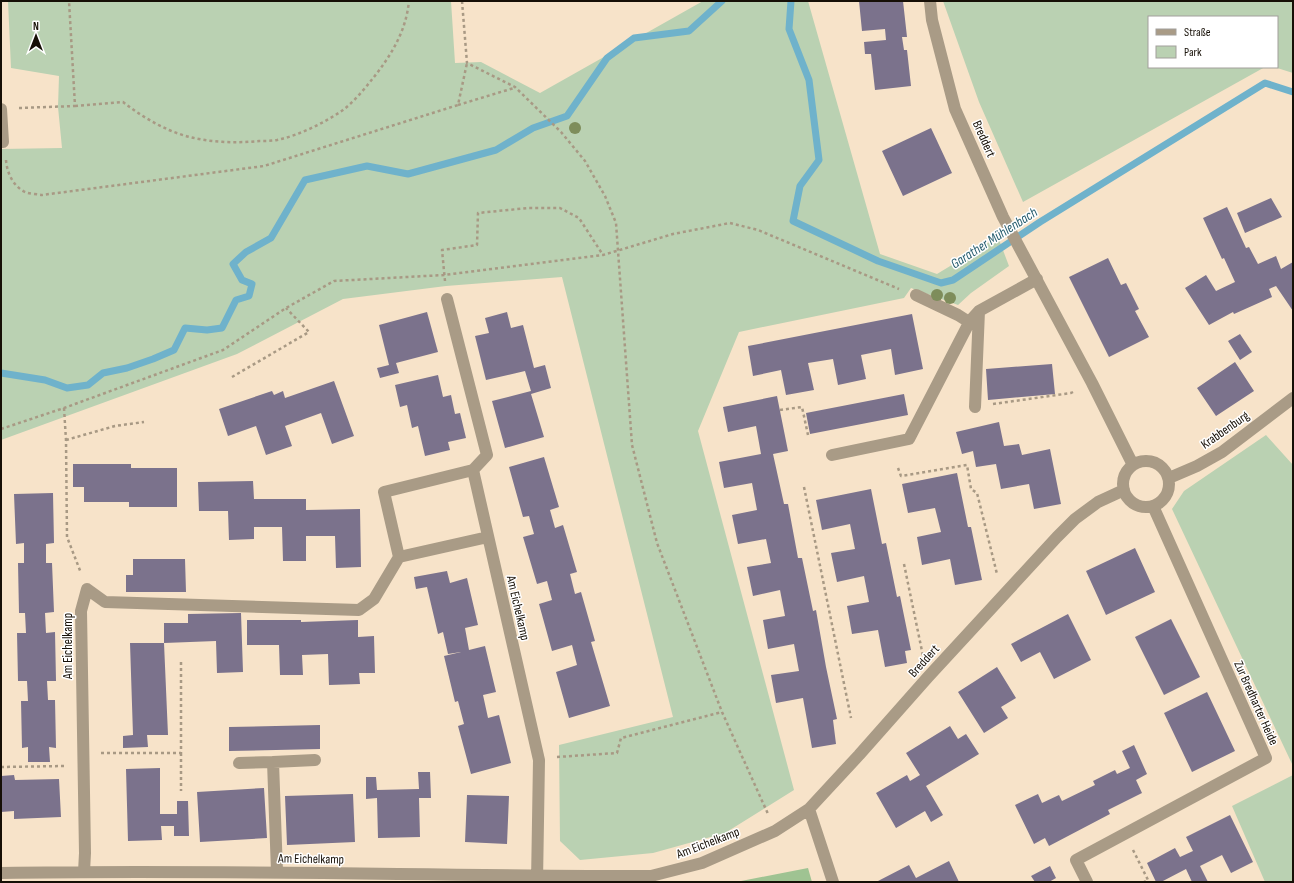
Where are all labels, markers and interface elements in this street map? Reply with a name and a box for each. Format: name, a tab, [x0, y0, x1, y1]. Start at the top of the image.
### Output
north arrow	[16, 16, 56, 56]
legend	[1148, 16, 1278, 68]
text: N	[33, 20, 39, 33]
text: Straße	[1184, 25, 1211, 40]
text: Park	[1184, 45, 1202, 60]
street label: Breddert	[969, 118, 999, 160]
water label: Garather Mühlenbach	[947, 204, 1041, 272]
street label: Krabbenburg	[1198, 408, 1252, 452]
street label: Am Eichelkamp	[503, 573, 533, 642]
street label: Am Eichelkamp	[60, 613, 76, 680]
street label: Breddert	[905, 641, 943, 681]
street label: Zur Bredharter Heide	[1230, 658, 1282, 748]
street label: Am Eichelkamp	[673, 824, 742, 863]
street label: Am Eichelkamp	[277, 850, 344, 868]

